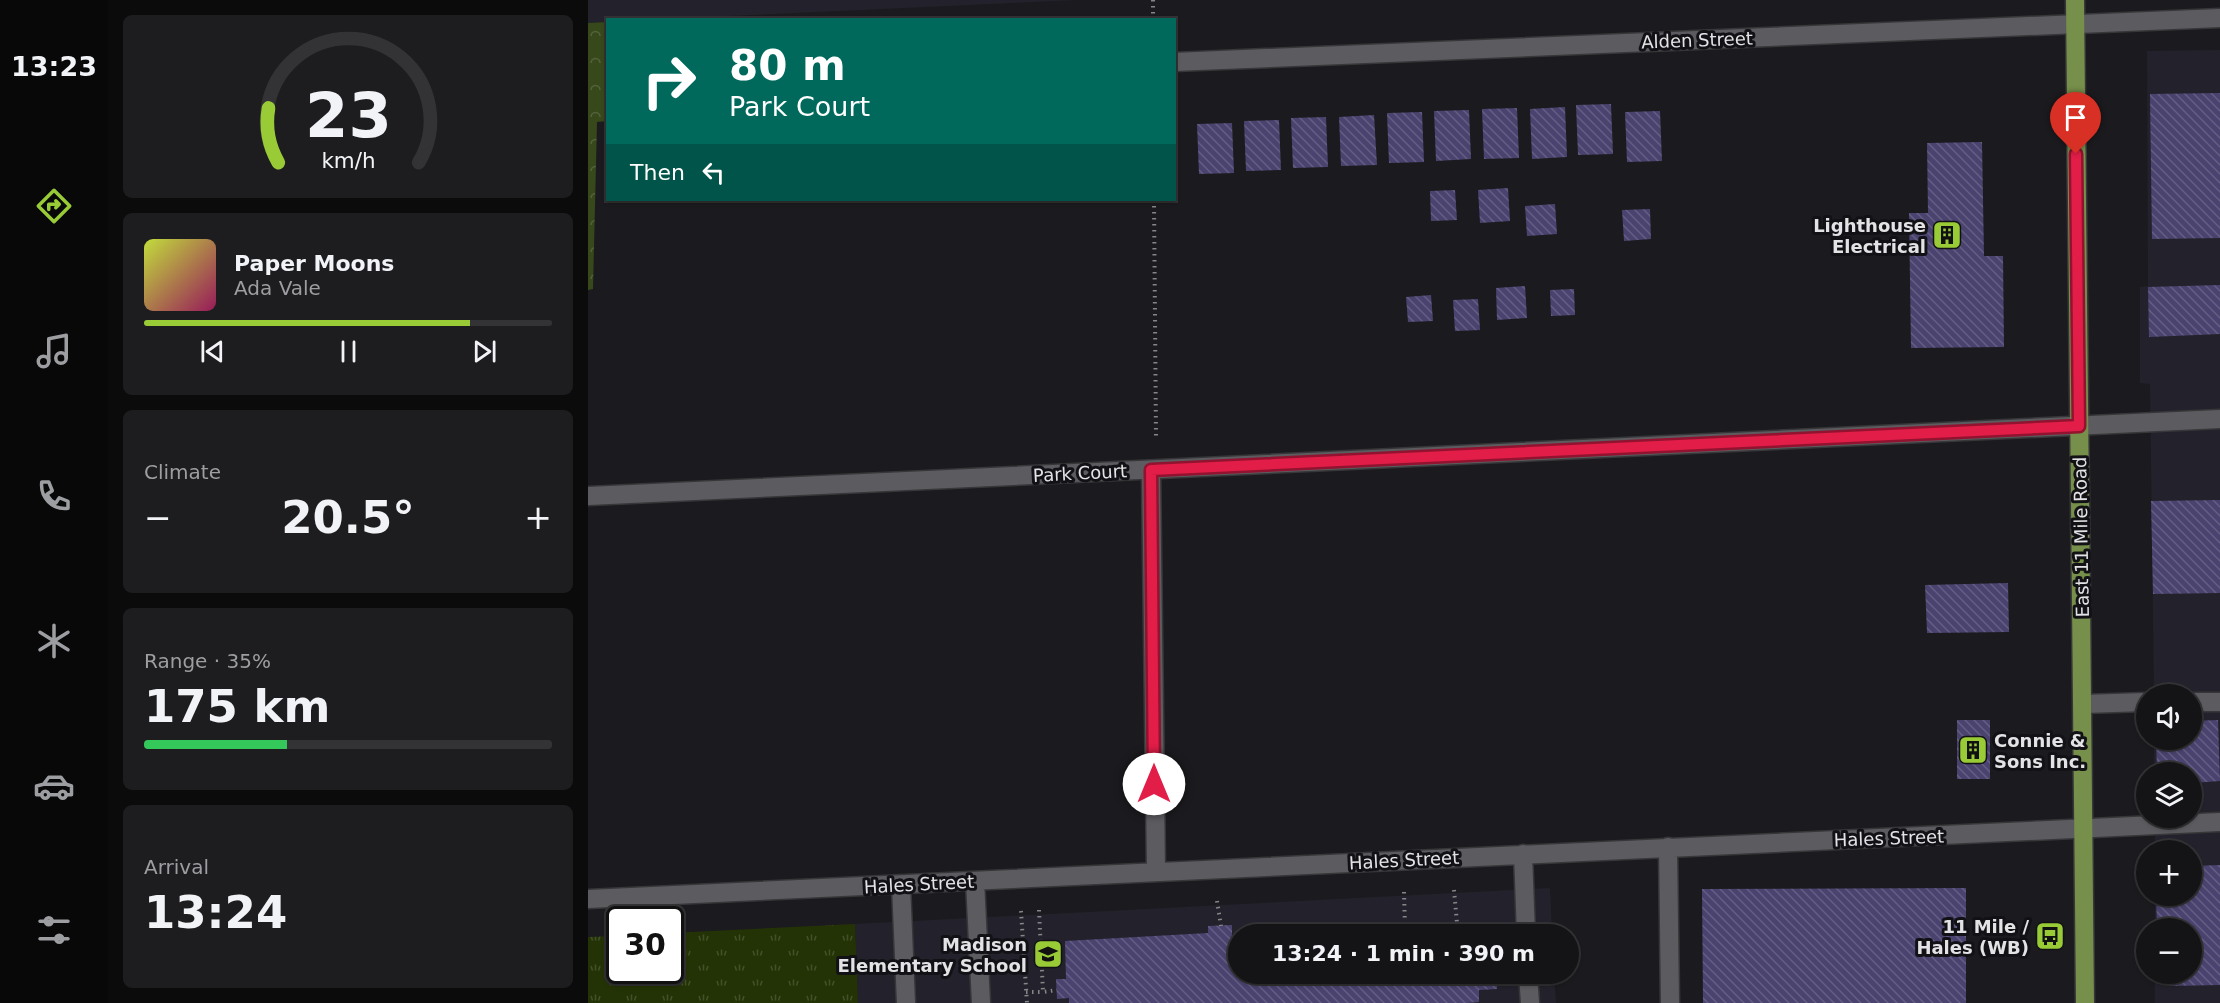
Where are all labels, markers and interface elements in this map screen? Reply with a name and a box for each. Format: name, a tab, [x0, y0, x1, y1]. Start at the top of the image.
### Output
street label: Alden Street	[1641, 28, 1753, 52]
text: 80 m	[729, 41, 846, 90]
icon: right	[630, 42, 708, 120]
text: 13:23	[11, 51, 97, 82]
text: 23	[305, 79, 391, 152]
text: Park Court	[729, 91, 870, 122]
pin	[2050, 92, 2101, 154]
icon: arrive	[2059, 101, 2092, 134]
text: km/h	[321, 149, 375, 174]
icon: left	[697, 156, 730, 189]
text: Then	[630, 160, 685, 185]
icon: directions	[33, 185, 75, 227]
place label: Lighthouse Electrical	[1813, 215, 1926, 257]
building icon: Lighthouse Electrical	[1931, 219, 1963, 251]
text: Paper Moons	[234, 251, 394, 276]
text: Ada Vale	[234, 276, 321, 300]
icon: music	[33, 330, 75, 372]
icon: previous	[196, 335, 229, 368]
icon: pause	[332, 335, 365, 368]
icon: next	[468, 335, 501, 368]
street label: East 11 Mile Road	[2069, 456, 2093, 618]
text: Climate	[144, 460, 221, 484]
street label: Park Court	[1032, 460, 1128, 486]
icon: phone	[33, 475, 75, 517]
text: 20.5°	[281, 491, 415, 544]
text: −	[144, 498, 172, 537]
text: +	[524, 498, 552, 537]
icon: climate	[33, 620, 75, 662]
text: Range · 35%	[144, 649, 271, 673]
text: 175 km	[144, 680, 330, 733]
map controls	[2136, 684, 2202, 984]
button: sound	[2136, 684, 2202, 750]
place label: Connie & Sons Inc.	[1994, 730, 2086, 772]
building icon: Connie & Sons Inc.	[1957, 734, 1989, 766]
position arrow	[1122, 752, 1186, 816]
button: layers	[2136, 762, 2202, 828]
icon: car	[33, 765, 75, 807]
street label: Hales Street	[1833, 826, 1945, 850]
button: +	[2136, 840, 2202, 906]
street label: Hales Street	[1348, 847, 1460, 873]
text: Arrival	[144, 855, 209, 879]
street label: Hales Street	[863, 871, 975, 897]
text: 13:24	[144, 886, 287, 939]
speed limit sign: 30	[606, 906, 684, 984]
icon: filters	[33, 909, 75, 951]
place label: 11 Mile / Hales (WB)	[1916, 916, 2029, 958]
button: −	[2136, 918, 2202, 984]
bus stop icon: 11 Mile / Hales (WB)	[2034, 920, 2066, 952]
place label: Madison Elementary School	[838, 934, 1027, 976]
school or university icon: Madison Elementary School	[1032, 938, 1064, 970]
text: 13:24 · 1 min · 390 m	[1272, 941, 1535, 966]

